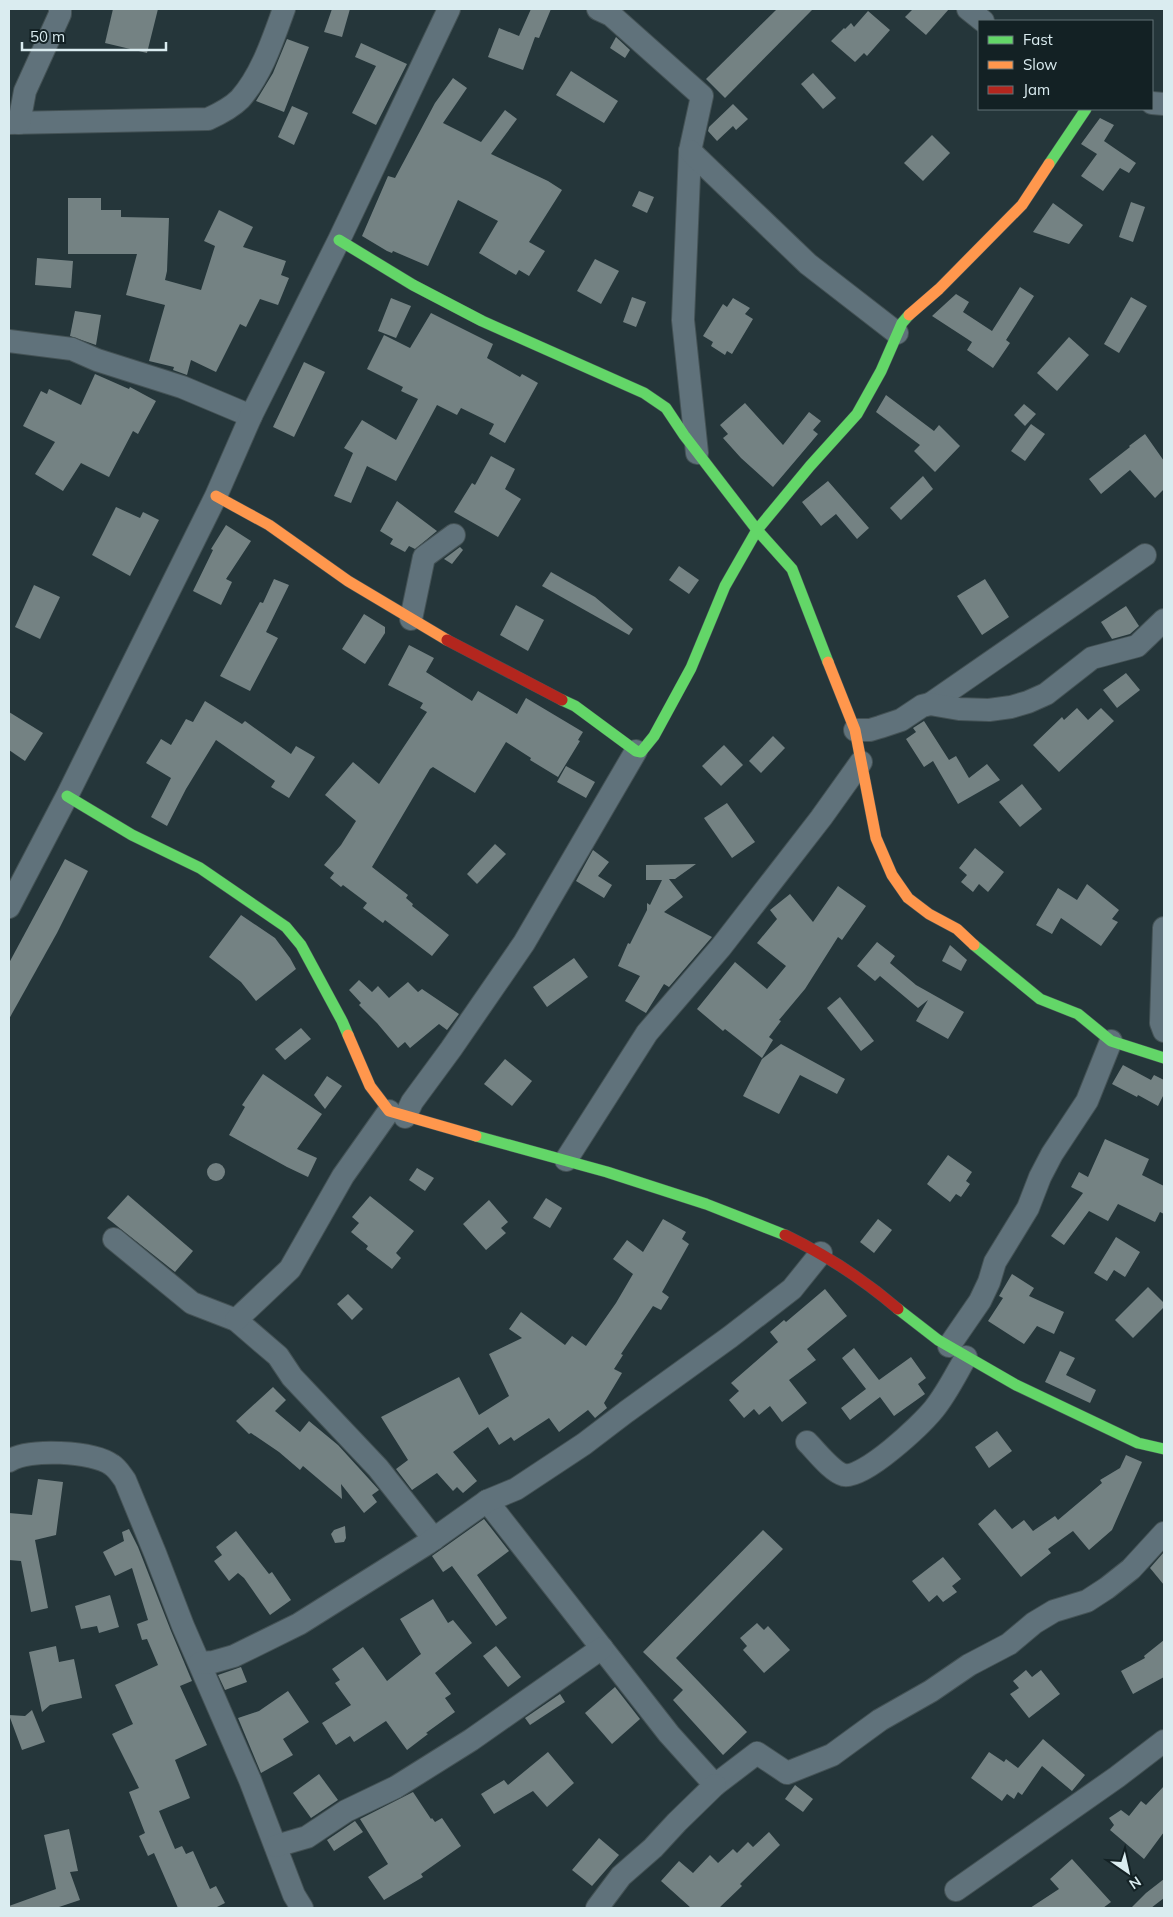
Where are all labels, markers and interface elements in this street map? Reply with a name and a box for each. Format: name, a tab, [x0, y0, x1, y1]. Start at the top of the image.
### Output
scale bar	[22, 20, 166, 52]
legend	[978, 20, 1153, 110]
text: 50 m	[30, 27, 65, 46]
text: Fast	[1023, 30, 1053, 49]
text: Slow	[1023, 55, 1057, 74]
text: Jam	[1023, 80, 1050, 99]
north arrow	[1103, 1847, 1153, 1897]
text: N	[1126, 1872, 1145, 1893]

